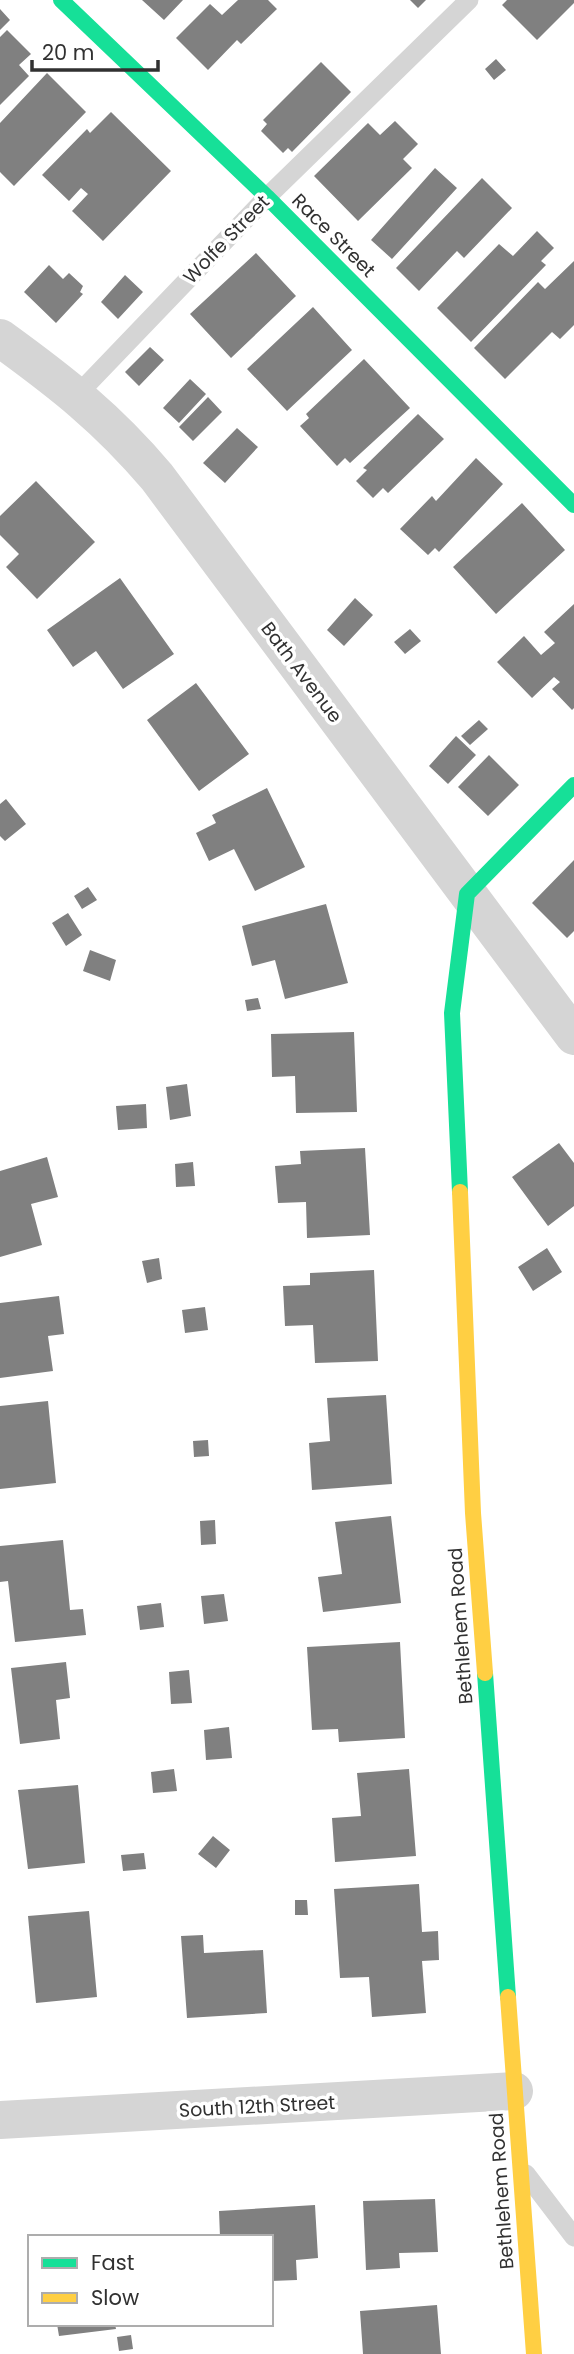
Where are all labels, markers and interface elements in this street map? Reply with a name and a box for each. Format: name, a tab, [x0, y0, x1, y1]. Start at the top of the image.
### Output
scale bar	[32, 28, 158, 72]
text: 20 m	[42, 38, 95, 67]
street label: Race Street	[286, 187, 382, 283]
street label: Wolfe Street	[177, 189, 276, 290]
street label: Bath Avenue	[255, 616, 348, 728]
street label: Bethlehem Road	[442, 1547, 479, 1705]
street label: South 12th Street	[178, 2089, 336, 2124]
street label: Bethlehem Road	[483, 2112, 520, 2270]
legend	[28, 2235, 273, 2326]
text: Fast	[91, 2248, 134, 2277]
text: Slow	[91, 2283, 139, 2312]

